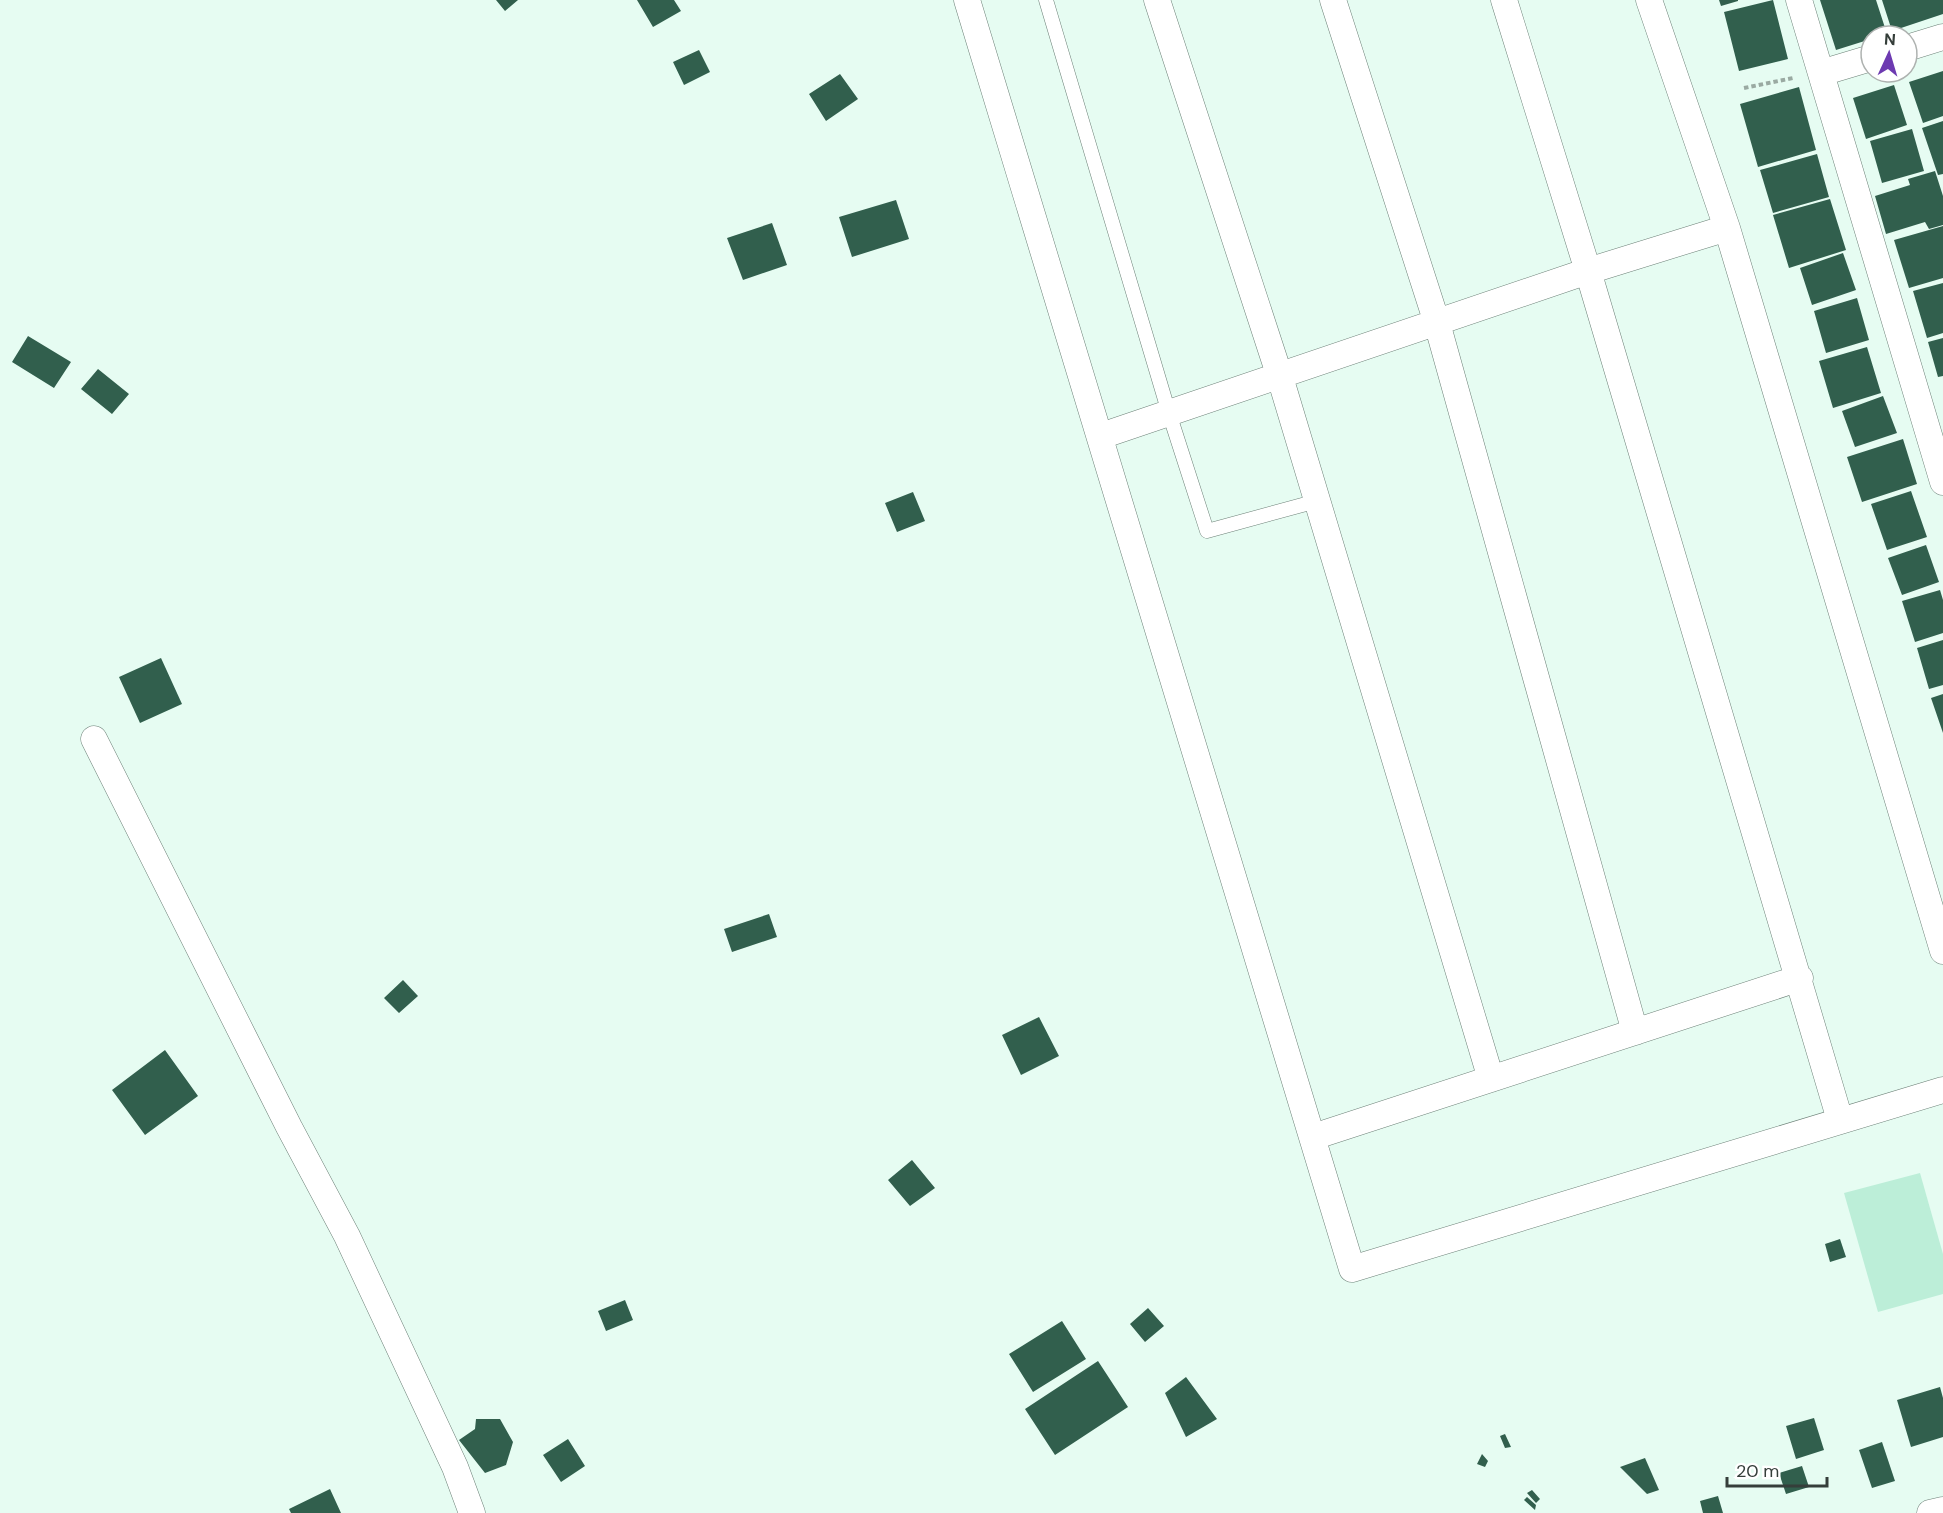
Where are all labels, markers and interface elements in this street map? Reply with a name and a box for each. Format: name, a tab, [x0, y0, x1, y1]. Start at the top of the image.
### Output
north arrow	[1859, 24, 1919, 84]
text: N	[1883, 29, 1897, 50]
scale bar	[1727, 1450, 1828, 1488]
text: 20 m	[1736, 1459, 1779, 1483]

